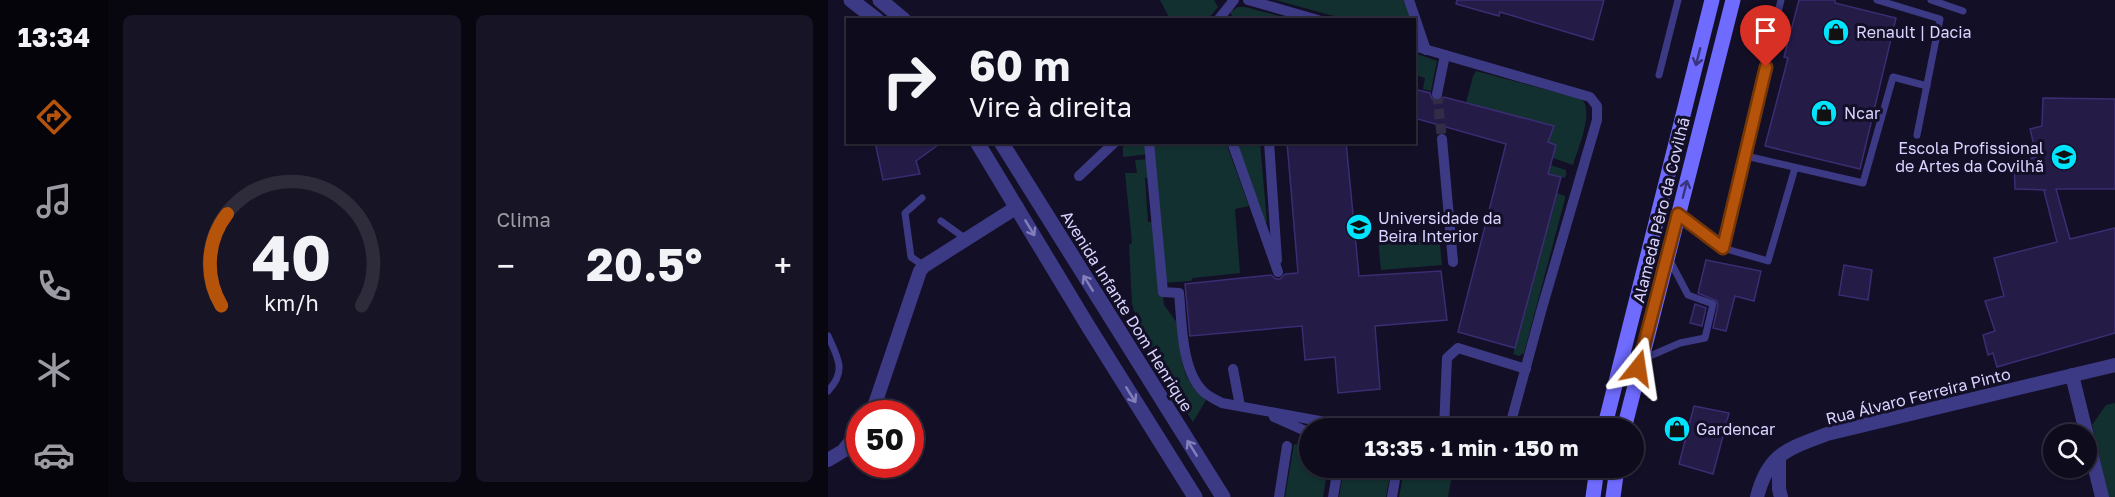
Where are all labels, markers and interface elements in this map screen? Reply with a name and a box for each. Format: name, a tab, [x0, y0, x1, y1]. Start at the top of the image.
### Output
pin	[1740, 5, 1791, 67]
icon: arrive	[1749, 14, 1782, 47]
shop icon: Renault | Dacia	[1821, 17, 1851, 47]
text: 13:34	[18, 21, 90, 53]
place label: Renault | Dacia	[1856, 22, 1972, 42]
text: 60 m	[969, 40, 1070, 90]
icon: right	[870, 42, 948, 120]
one-way arrow	[1692, 47, 1703, 66]
text: Vire à direita	[969, 91, 1132, 123]
icon: directions	[33, 96, 75, 138]
shop icon: Ncar	[1809, 98, 1839, 128]
place label: Ncar	[1844, 103, 1880, 123]
street label: Alameda Pêro da Covilhã	[1628, 115, 1694, 305]
place label: Escola Profissional de Artes da Covilhã	[1895, 138, 2044, 176]
school or university icon: Escola Profissional de Artes da Covilhã	[2049, 142, 2079, 172]
icon: music	[33, 180, 75, 222]
one-way arrow	[1679, 180, 1691, 199]
text: Clima	[497, 207, 551, 231]
street label: Avenida Infante Dom Henrique	[1057, 207, 1197, 415]
place label: Universidade da Beira Interior	[1378, 208, 1502, 246]
school or university icon: Universidade da Beira Interior	[1344, 212, 1374, 242]
text: 40	[252, 219, 332, 294]
one-way arrow	[1024, 219, 1036, 236]
text: 20.5°	[586, 237, 702, 291]
text: −	[497, 246, 515, 285]
text: +	[774, 246, 792, 285]
icon: phone	[33, 265, 75, 307]
one-way arrow	[1082, 275, 1094, 292]
text: km/h	[264, 290, 319, 316]
position arrow	[1606, 336, 1670, 400]
icon: climate	[33, 349, 75, 391]
street label: Rua Álvaro Ferreira Pinto	[1824, 363, 2012, 429]
one-way arrow	[1125, 386, 1137, 403]
speed limit sign: 50	[846, 400, 924, 478]
shop icon: Gardencar	[1662, 414, 1692, 444]
place label: Gardencar	[1696, 419, 1775, 439]
map controls	[2043, 424, 2097, 478]
button: search	[2043, 424, 2097, 478]
icon: car	[33, 434, 75, 476]
text: 13:35 · 1 min · 150 m	[1365, 434, 1578, 461]
one-way arrow	[1185, 440, 1197, 457]

